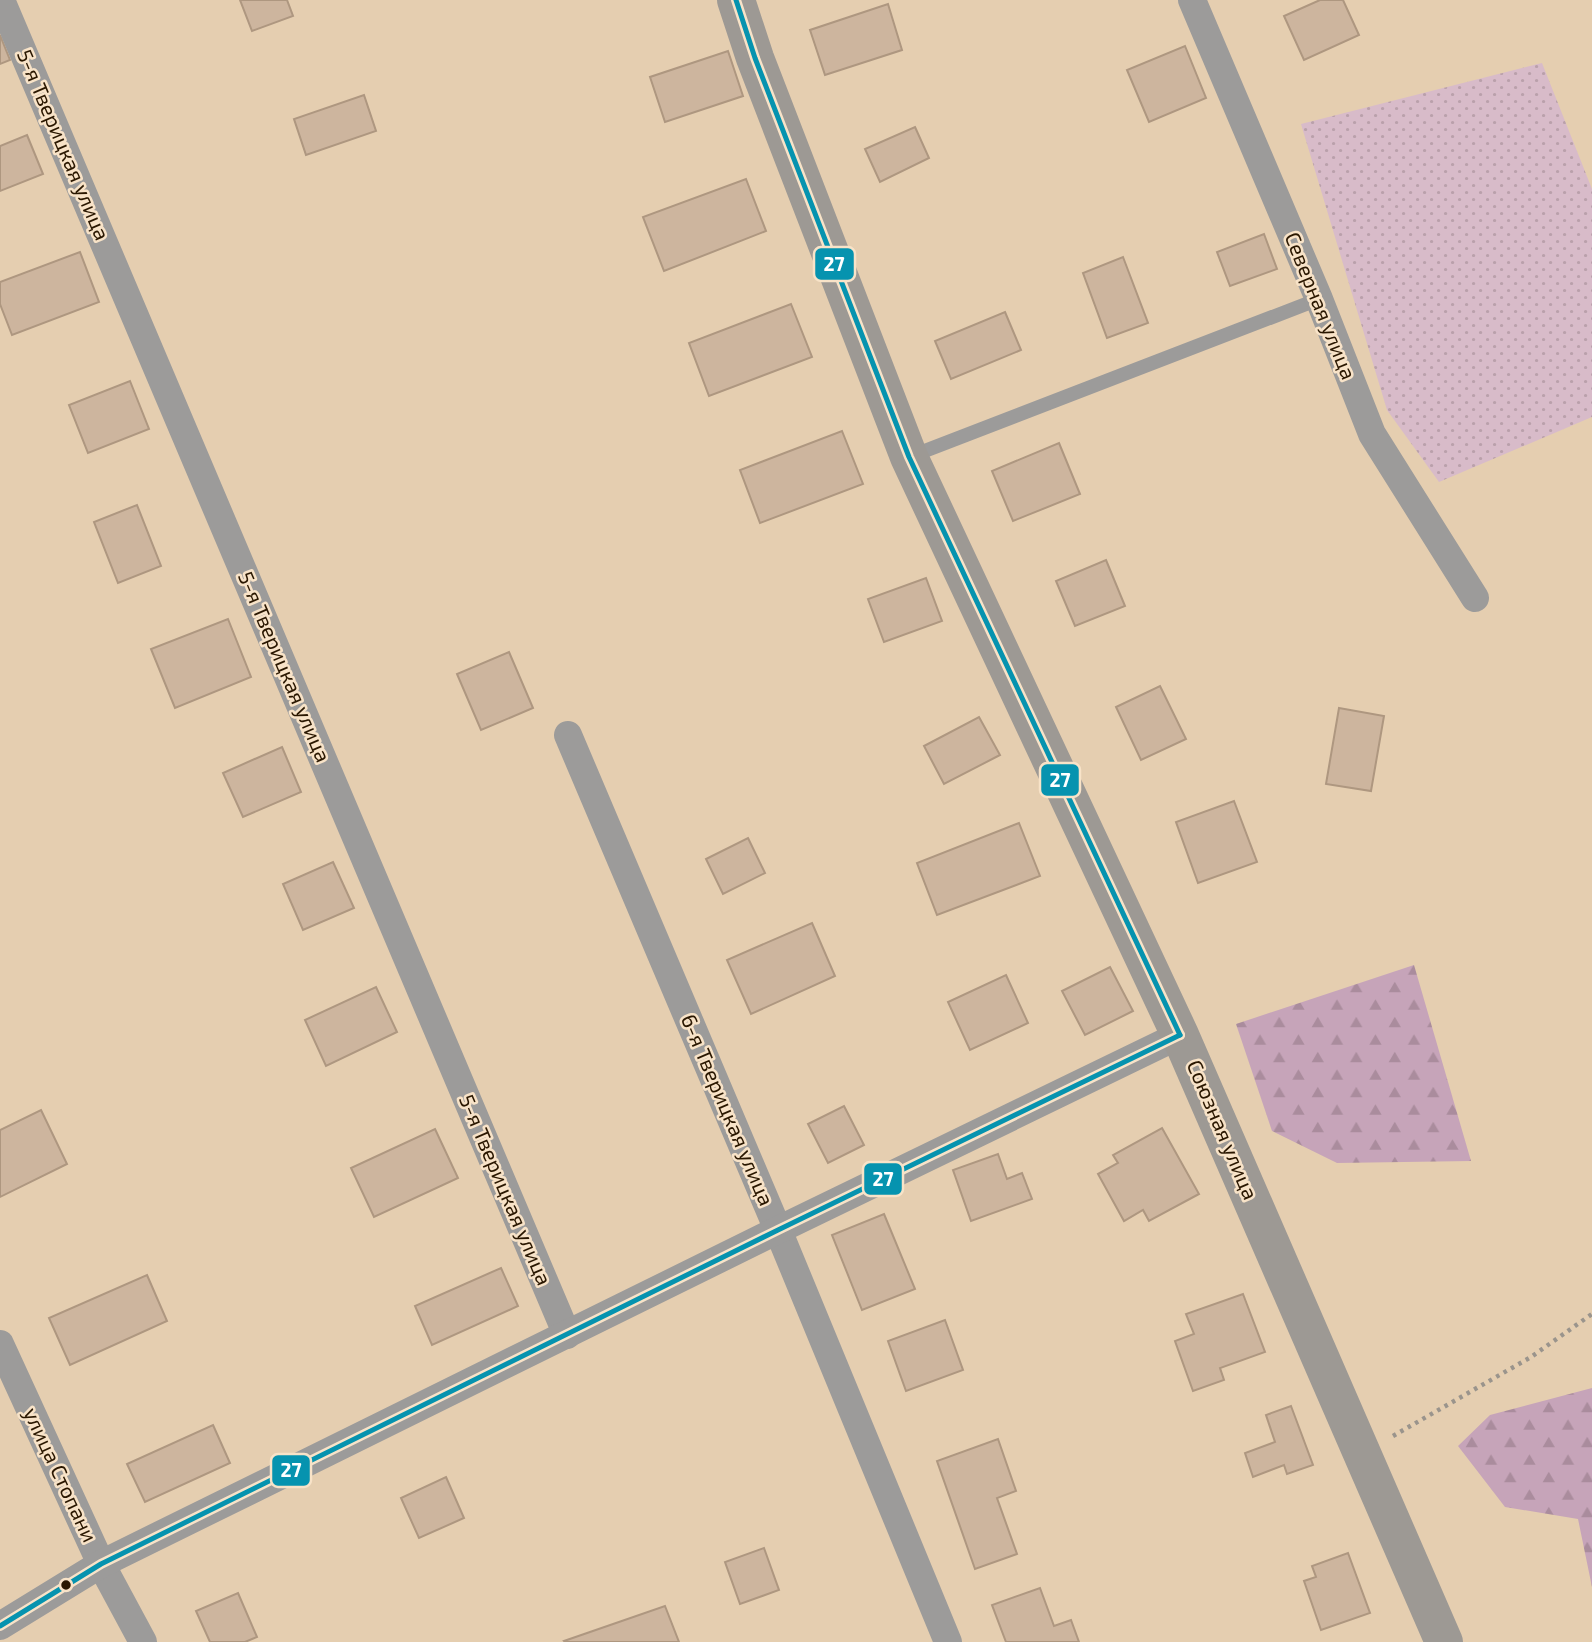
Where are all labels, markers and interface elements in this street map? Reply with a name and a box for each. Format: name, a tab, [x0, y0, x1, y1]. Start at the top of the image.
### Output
street label: 5-я Тверицкая улица	[12, 45, 116, 244]
street label: Северная улица	[1279, 228, 1362, 383]
line badge: 27	[814, 247, 855, 281]
text: 27	[823, 252, 845, 275]
street label: 5-я Тверицкая улица	[233, 567, 337, 766]
line badge: 27	[1040, 763, 1080, 797]
text: 27	[1049, 768, 1071, 791]
street label: 6-я Тверицкая улица	[676, 1010, 780, 1209]
street label: Союзная улица	[1182, 1056, 1264, 1203]
street label: 5-я Тверицкая улица	[454, 1090, 558, 1289]
line badge: 27	[863, 1162, 903, 1196]
text: 27	[872, 1167, 894, 1190]
street label: улица Стопани	[18, 1403, 103, 1546]
line badge: 27	[271, 1454, 311, 1487]
text: 27	[280, 1458, 302, 1481]
unlabelled marker	[59, 1578, 73, 1592]

